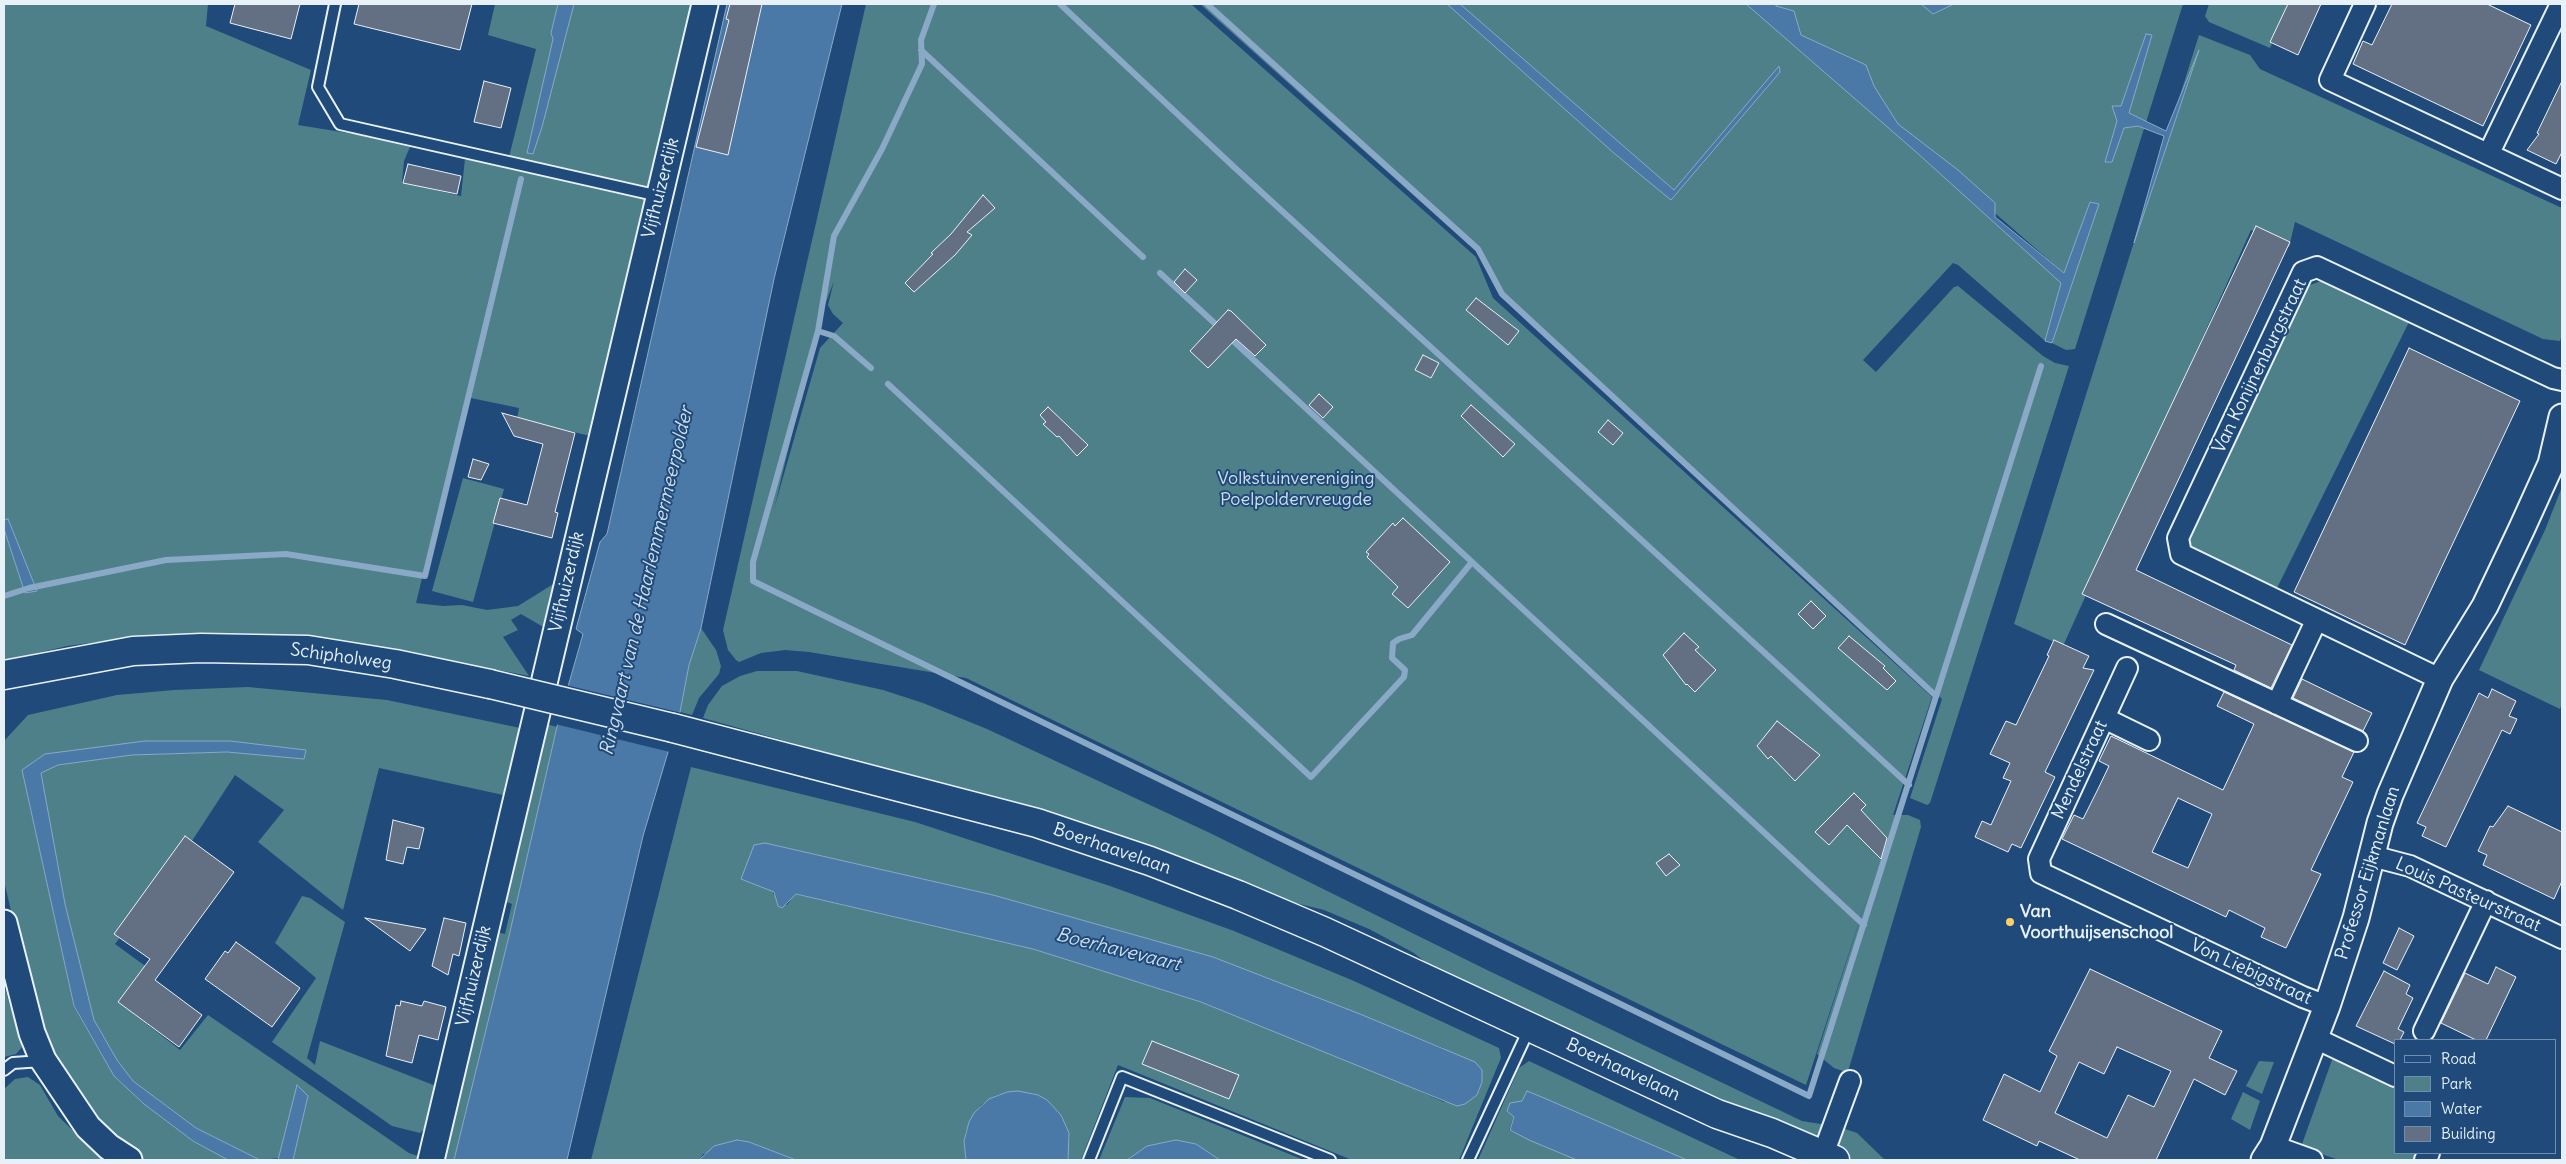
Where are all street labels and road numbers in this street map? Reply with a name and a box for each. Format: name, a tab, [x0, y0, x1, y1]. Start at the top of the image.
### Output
street label: Vijfhuizerdijk	[638, 135, 684, 241]
street label: Van Konijnenburgstraat	[2208, 275, 2312, 457]
street label: Vijfhuizerdijk	[545, 529, 589, 635]
street label: Schipholweg	[289, 639, 393, 675]
street label: Mendelstraat	[2048, 717, 2112, 823]
street label: Professor Eijkmanlaan	[2331, 784, 2405, 962]
street label: Boerhaavelaan	[1050, 819, 1174, 879]
street label: Louis Pasteurstraat	[2392, 853, 2544, 937]
street label: Vijfhuizerdijk	[452, 923, 496, 1029]
street label: Von Liebigstraat	[2187, 935, 2315, 1009]
street label: Boerhaavelaan	[1563, 1034, 1683, 1106]

